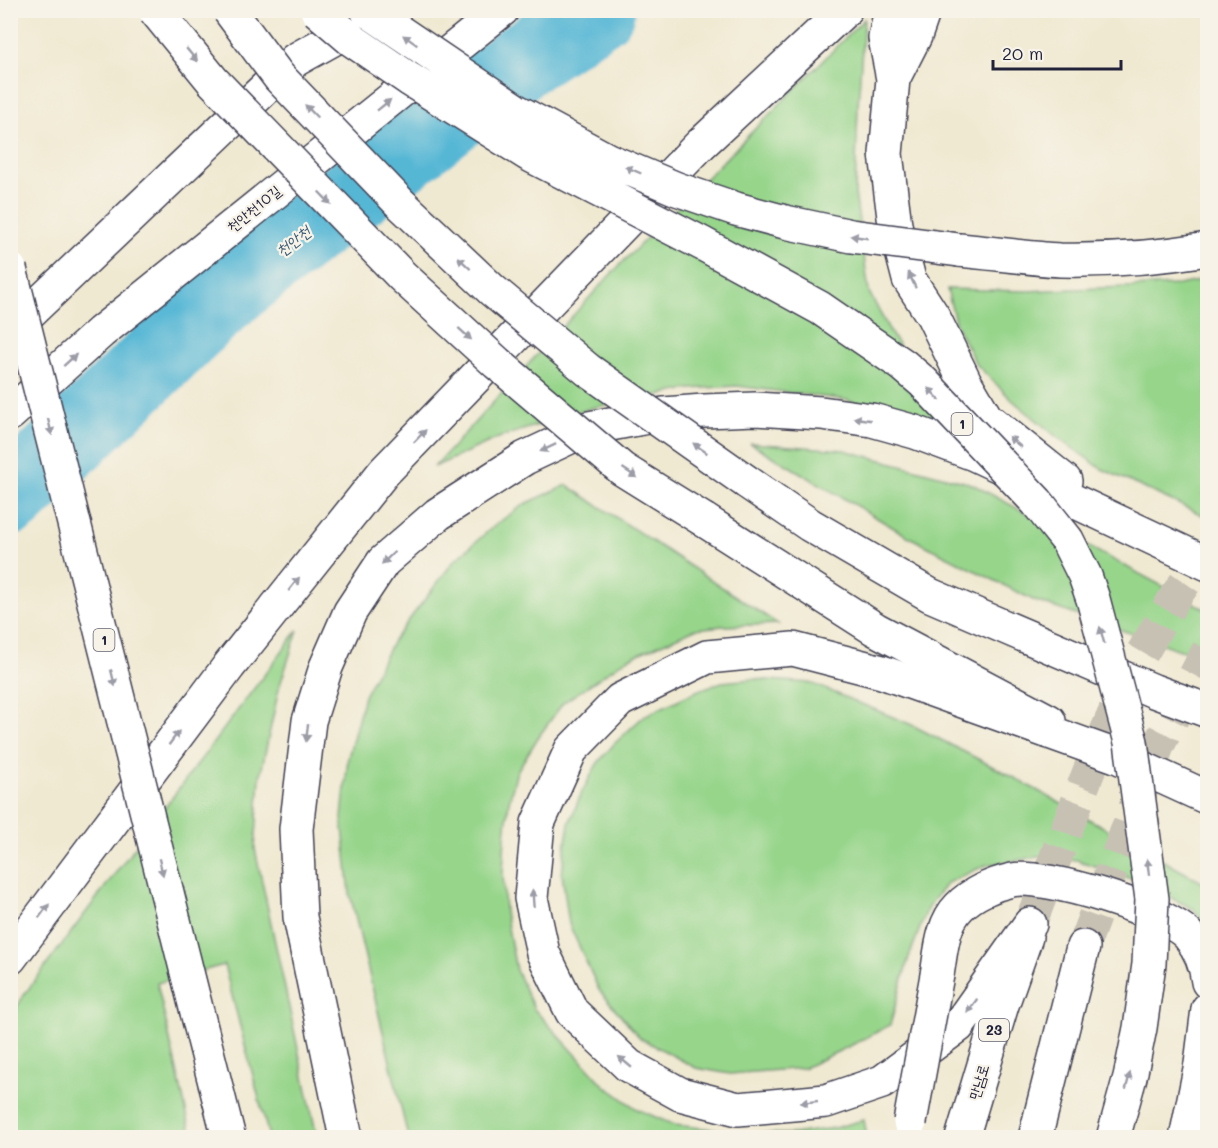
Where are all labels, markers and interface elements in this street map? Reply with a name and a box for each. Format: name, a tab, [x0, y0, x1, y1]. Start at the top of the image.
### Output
scale bar	[993, 33, 1120, 71]
one-way arrow	[403, 34, 419, 46]
text: 20 m	[1002, 41, 1043, 65]
one-way arrow	[185, 48, 198, 63]
one-way arrow	[376, 99, 391, 112]
one-way arrow	[304, 103, 318, 118]
one-way arrow	[623, 165, 641, 175]
street label: 천안천10길	[222, 180, 285, 236]
one-way arrow	[318, 190, 332, 204]
water label: 천안천	[271, 219, 316, 261]
one-way arrow	[850, 233, 869, 242]
one-way arrow	[457, 257, 471, 271]
one-way arrow	[907, 272, 916, 289]
one-way arrow	[457, 327, 472, 340]
one-way arrow	[62, 353, 77, 367]
one-way arrow	[927, 387, 941, 401]
road number: 1	[952, 413, 972, 435]
one-way arrow	[853, 414, 872, 423]
one-way arrow	[46, 418, 56, 437]
one-way arrow	[413, 428, 427, 443]
one-way arrow	[1008, 437, 1023, 449]
one-way arrow	[692, 442, 708, 454]
one-way arrow	[539, 443, 556, 452]
one-way arrow	[621, 468, 638, 479]
one-way arrow	[382, 551, 396, 565]
one-way arrow	[288, 577, 300, 592]
one-way arrow	[1097, 626, 1107, 644]
road number: 1	[94, 629, 114, 651]
one-way arrow	[109, 669, 119, 687]
one-way arrow	[303, 724, 312, 743]
one-way arrow	[168, 731, 180, 746]
one-way arrow	[156, 858, 166, 876]
one-way arrow	[1143, 858, 1153, 877]
one-way arrow	[528, 888, 538, 907]
one-way arrow	[38, 903, 50, 918]
one-way arrow	[966, 998, 978, 1014]
road number: 23	[979, 1019, 1009, 1041]
one-way arrow	[618, 1056, 633, 1069]
street label: 만남로	[963, 1061, 993, 1102]
one-way arrow	[1124, 1072, 1134, 1090]
one-way arrow	[799, 1097, 818, 1107]

